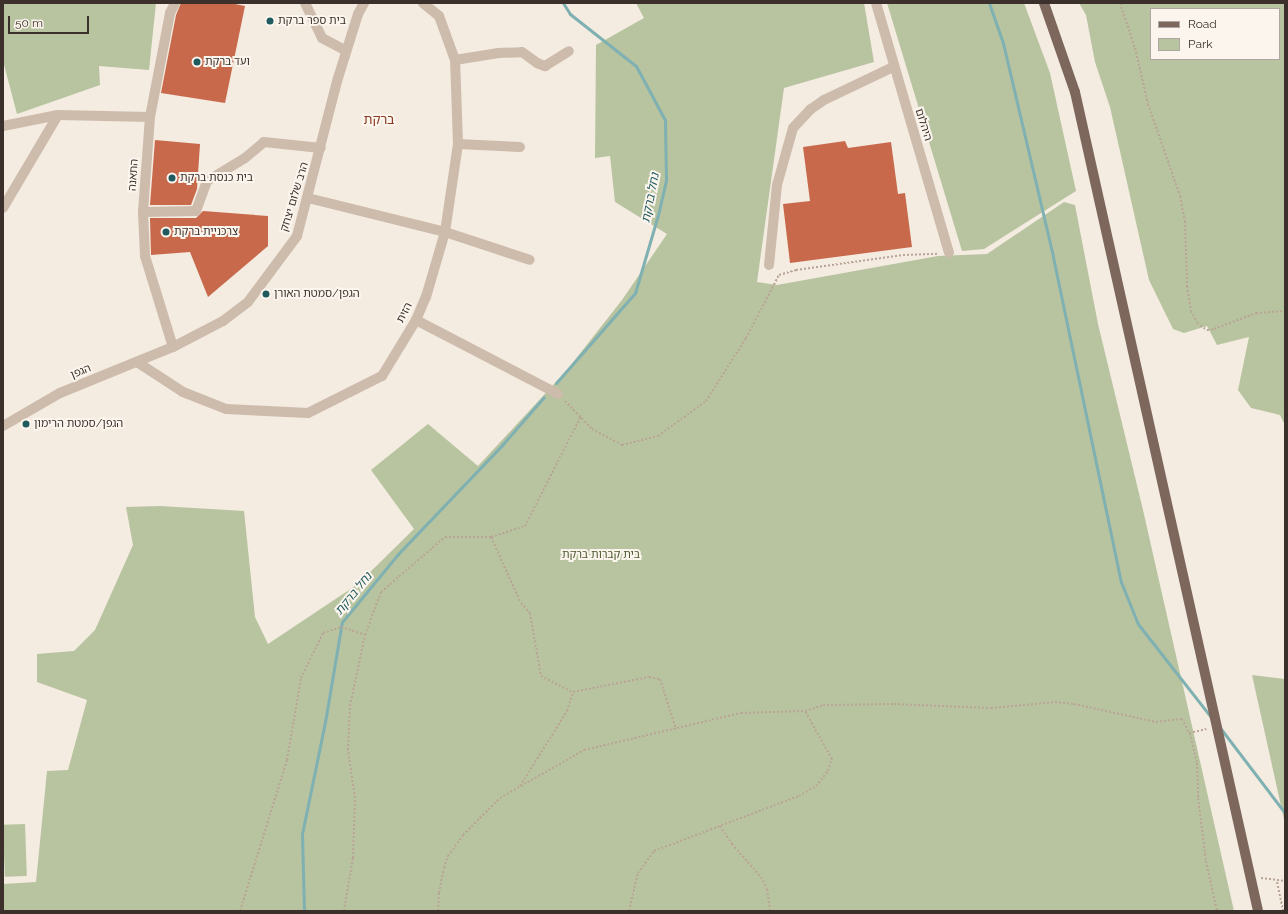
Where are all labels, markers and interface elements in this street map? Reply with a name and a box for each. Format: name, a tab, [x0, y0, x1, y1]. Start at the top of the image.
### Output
scale bar	[10, 8, 91, 34]
legend	[1150, 8, 1280, 60]
place label: בית ספר ברקת	[278, 14, 346, 28]
text: 50 m	[15, 16, 43, 30]
marker: בית ספר ברקת	[265, 16, 275, 26]
text: Road	[1188, 17, 1217, 31]
text: Park	[1188, 37, 1213, 51]
place label: ועד ברקת	[205, 55, 250, 69]
marker: ועד ברקת	[192, 57, 202, 67]
street label: היהלום	[912, 107, 934, 143]
district label: ברקת	[364, 112, 394, 128]
street label: התאנה	[126, 158, 142, 192]
street label: הרב שלום יצחק	[278, 161, 312, 233]
place label: בית כנסת ברקת	[180, 171, 253, 185]
water label: נחל ברקת	[639, 172, 663, 224]
marker: בית כנסת ברקת	[167, 173, 177, 183]
place label: צרכניית ברקת	[174, 225, 238, 239]
marker: צרכניית ברקת	[161, 227, 171, 237]
place label: הגפן/סמטת האורן	[274, 287, 360, 301]
marker: הגפן/סמטת האורן	[261, 289, 271, 299]
street label: הזית	[394, 301, 416, 325]
street label: הגפן	[69, 362, 93, 382]
place label: הגפן/סמטת הרימון	[34, 417, 123, 431]
marker: הגפן/סמטת הרימון	[21, 419, 31, 429]
park label: בית קברות ברקת	[562, 548, 640, 562]
water label: נחל ברקת	[333, 570, 375, 618]

